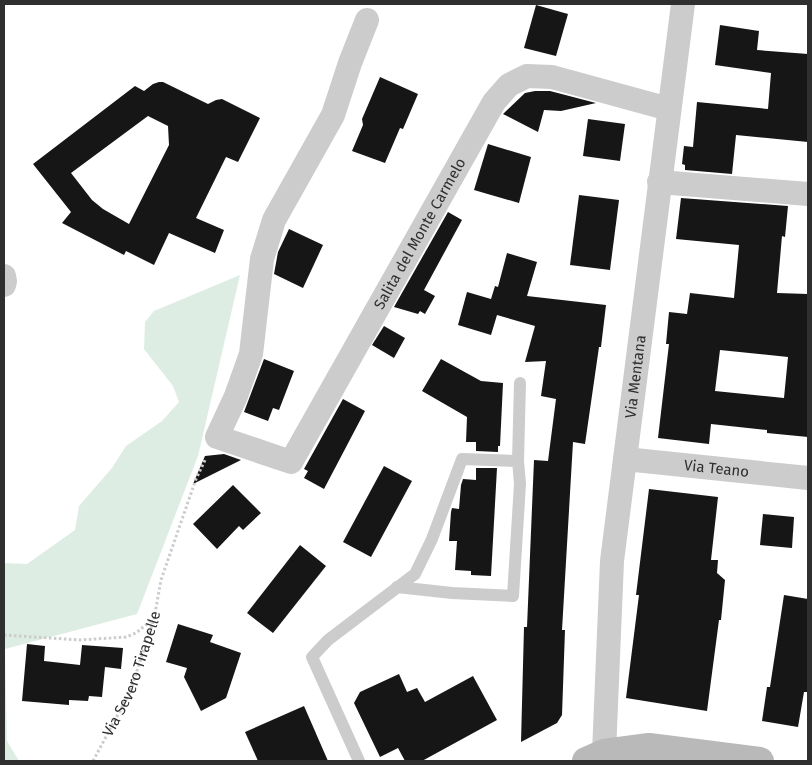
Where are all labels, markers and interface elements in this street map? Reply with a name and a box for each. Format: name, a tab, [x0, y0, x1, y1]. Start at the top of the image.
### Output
street label: Salita del Monte Carmelo	[370, 155, 470, 312]
street label: Via Mentana	[621, 334, 650, 419]
street label: Via Teano	[683, 456, 750, 481]
street label: Via Severo Tirapelle	[99, 610, 164, 740]

